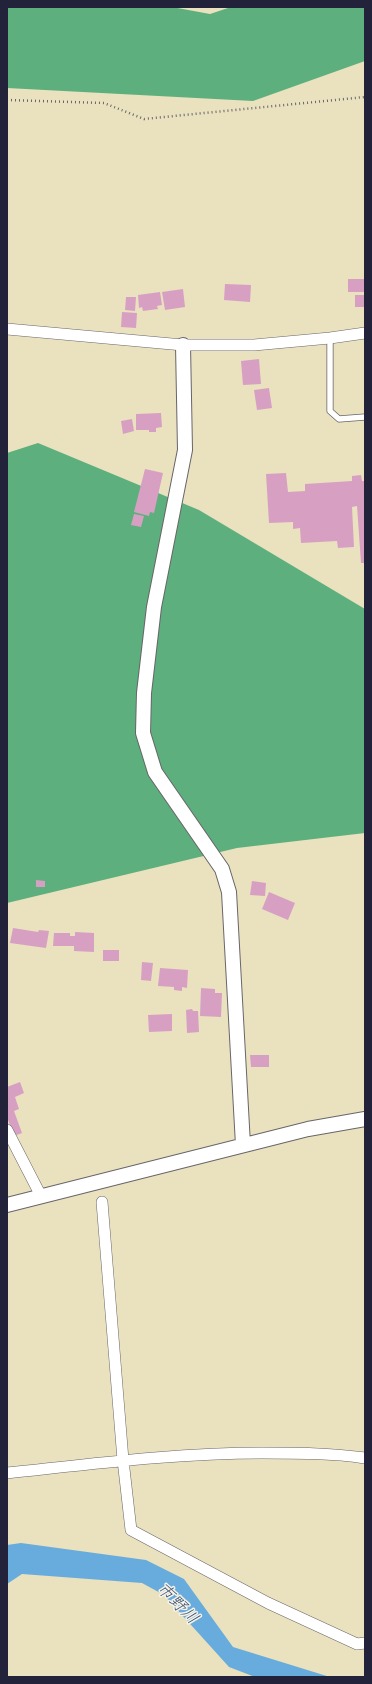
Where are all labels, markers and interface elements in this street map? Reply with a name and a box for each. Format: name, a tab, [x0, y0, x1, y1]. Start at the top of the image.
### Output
water label: 市野川	[151, 1580, 201, 1630]

